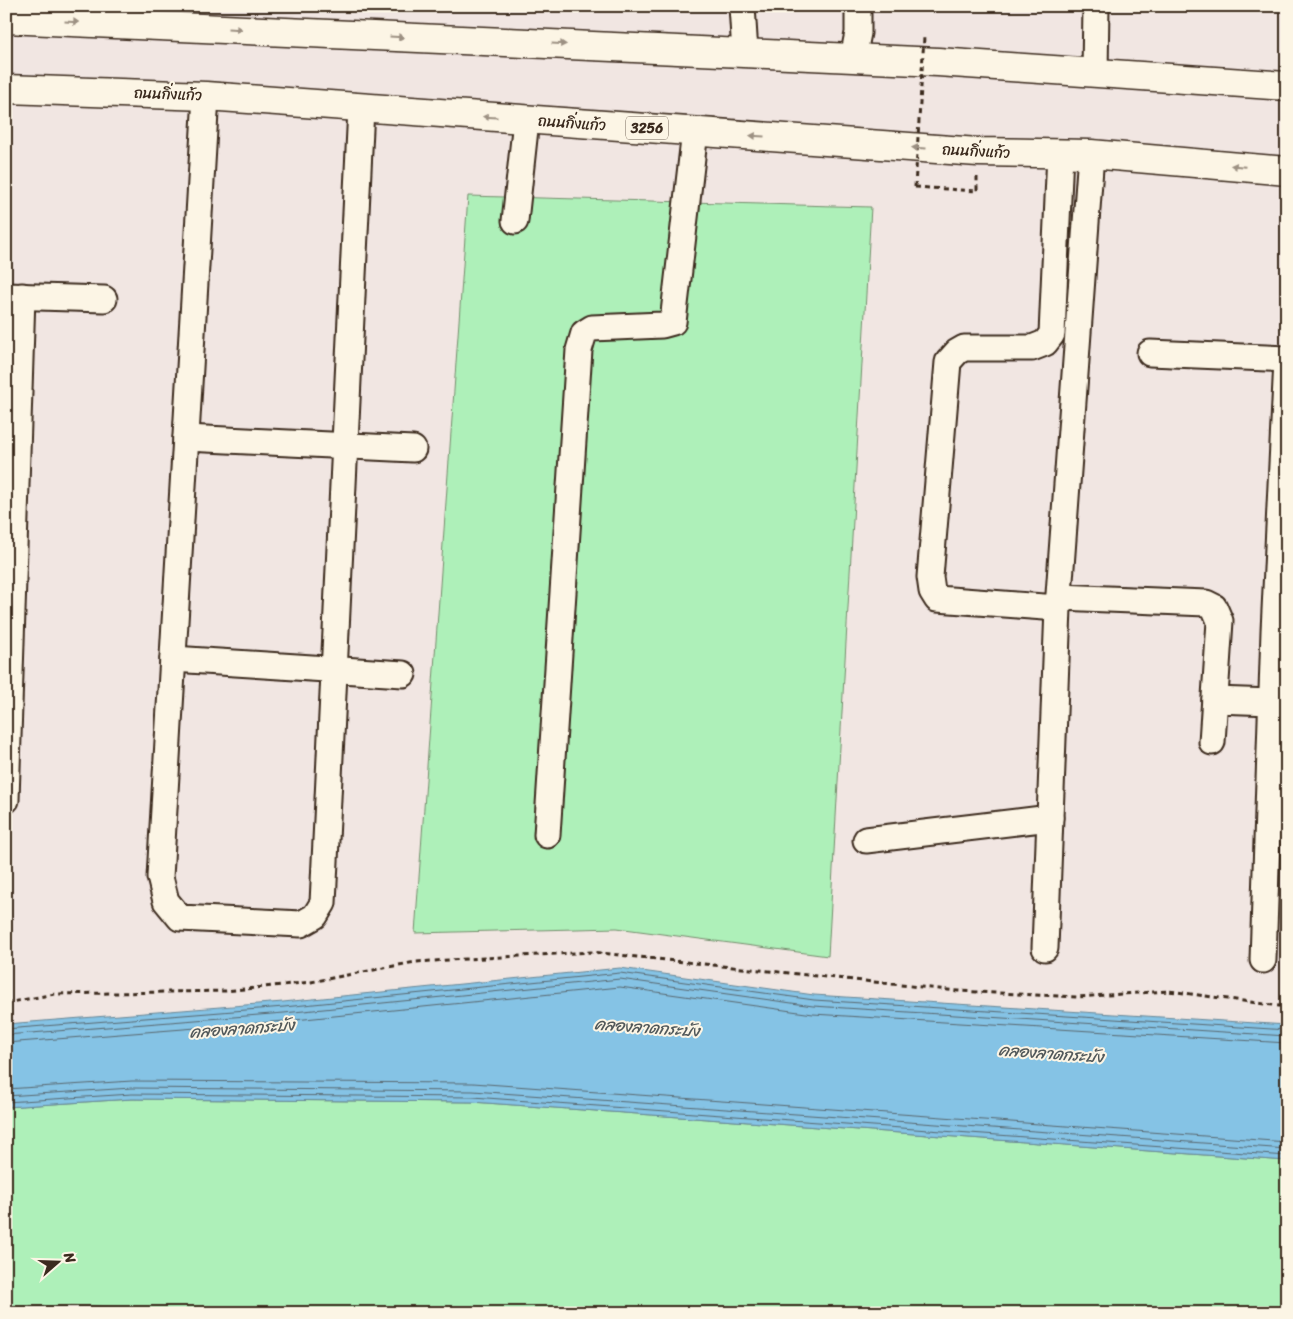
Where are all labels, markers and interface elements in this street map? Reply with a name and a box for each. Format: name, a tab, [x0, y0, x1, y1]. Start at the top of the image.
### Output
one-way arrow	[65, 18, 81, 26]
one-way arrow	[227, 26, 243, 34]
one-way arrow	[389, 33, 405, 41]
one-way arrow	[552, 41, 568, 49]
street label: ถนนกิ่งแก้ว	[133, 80, 203, 108]
street label: ถนนกิ่งแก้ว	[537, 108, 607, 138]
one-way arrow	[482, 113, 498, 121]
road number: 3256	[626, 116, 668, 140]
one-way arrow	[749, 132, 765, 140]
street label: ถนนกิ่งแก้ว	[941, 136, 1011, 166]
one-way arrow	[911, 143, 927, 151]
one-way arrow	[1230, 162, 1246, 170]
water label: คลองลาดกระบัง	[594, 1009, 703, 1046]
water label: คลองลาดกระบัง	[189, 1010, 298, 1047]
water label: คลองลาดกระบัง	[998, 1035, 1107, 1072]
north arrow	[32, 1236, 82, 1286]
text: N	[56, 1248, 83, 1267]

